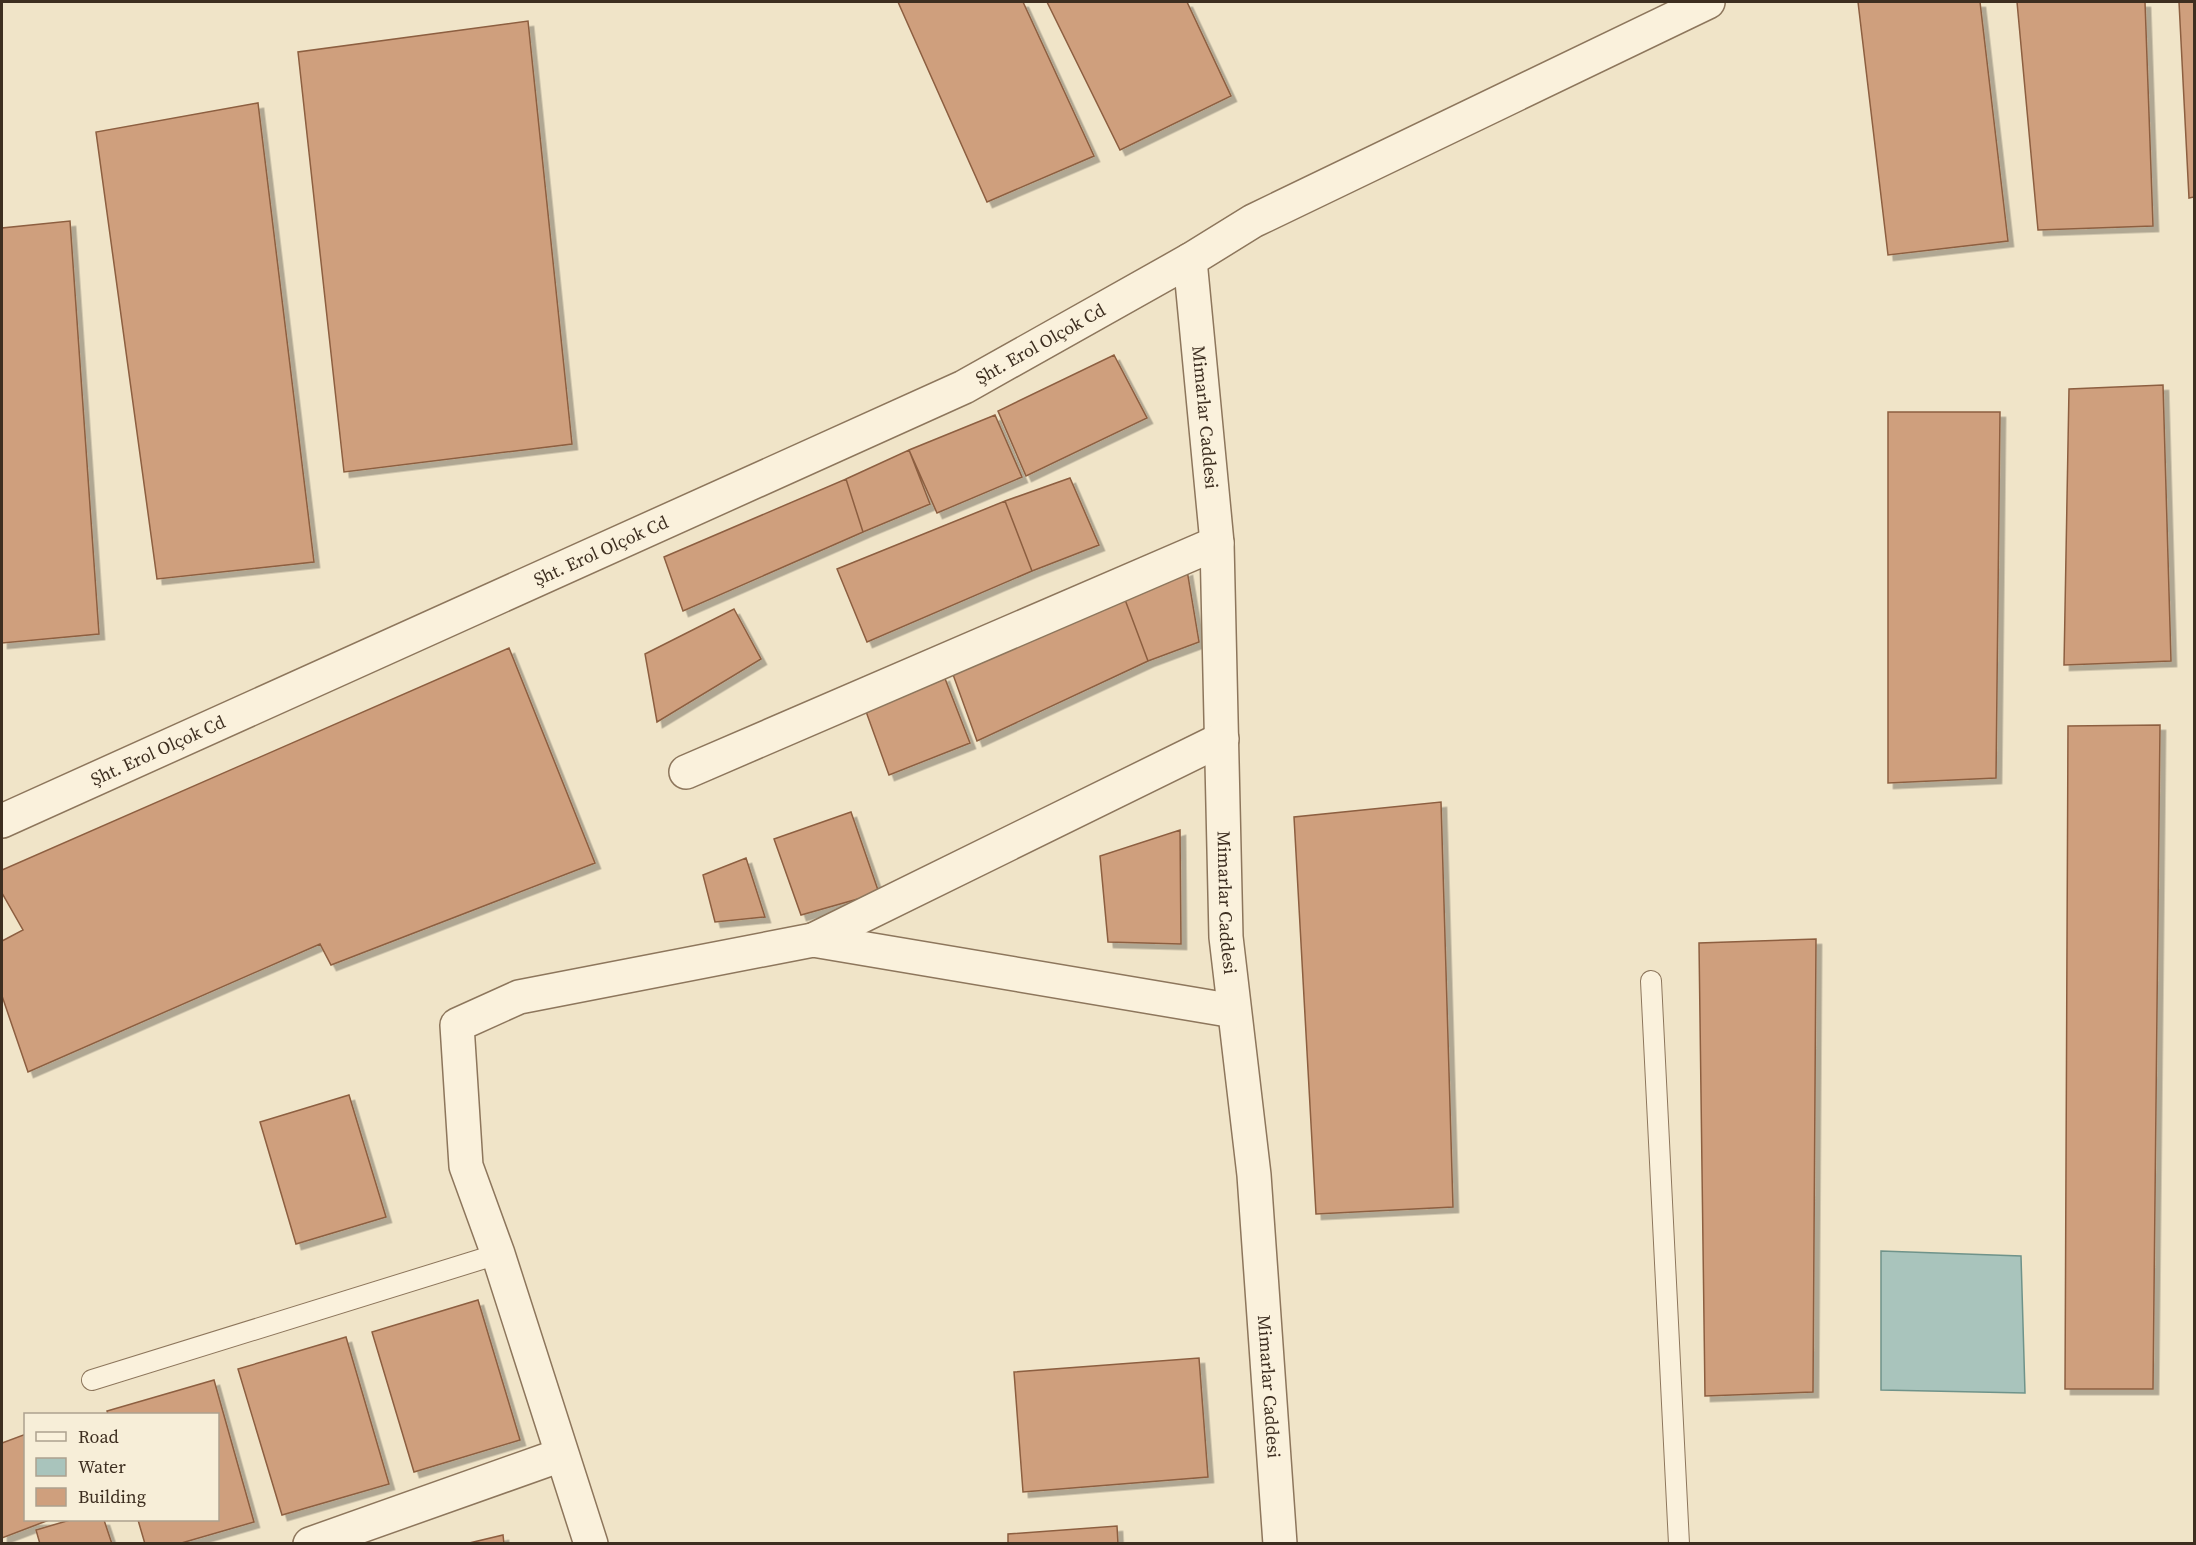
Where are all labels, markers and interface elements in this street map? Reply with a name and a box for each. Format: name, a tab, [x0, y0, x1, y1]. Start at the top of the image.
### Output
street label: Şht. Erol Olçok Cd	[971, 297, 1110, 390]
street label: Mimarlar Caddesi	[1186, 344, 1225, 490]
street label: Şht. Erol Olçok Cd	[529, 509, 672, 592]
street label: Şht. Erol Olçok Cd	[86, 709, 229, 791]
street label: Mimarlar Caddesi	[1212, 830, 1243, 976]
street label: Mimarlar Caddesi	[1252, 1314, 1287, 1459]
legend	[24, 1413, 219, 1521]
text: Road	[78, 1424, 119, 1449]
text: Water	[78, 1454, 126, 1479]
text: Building	[78, 1484, 146, 1509]

